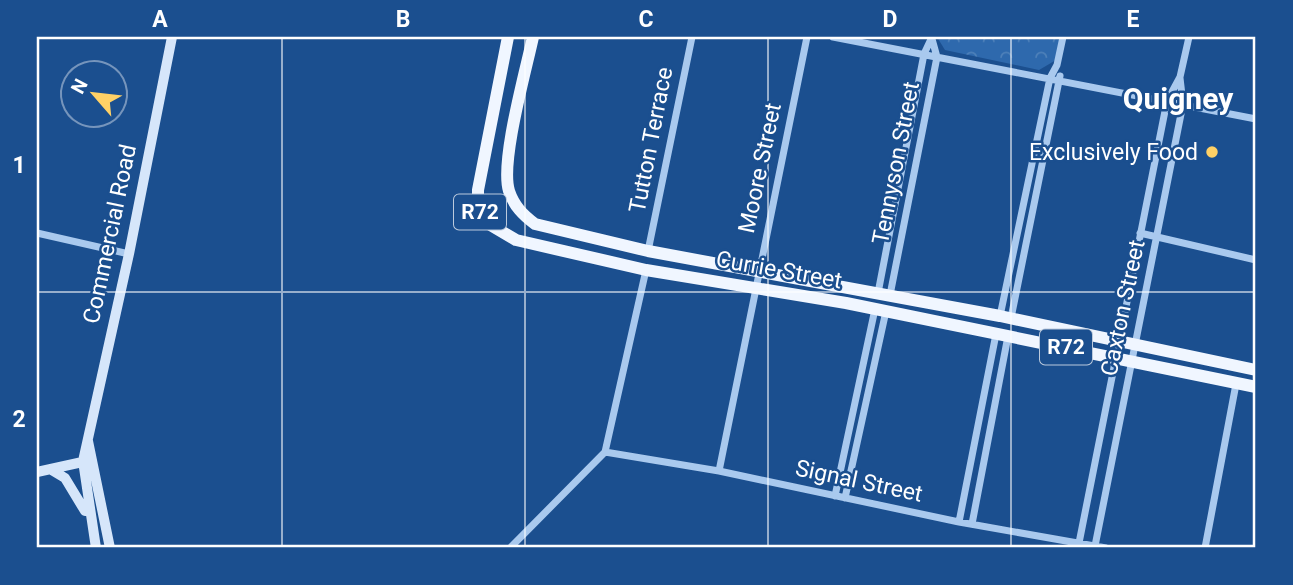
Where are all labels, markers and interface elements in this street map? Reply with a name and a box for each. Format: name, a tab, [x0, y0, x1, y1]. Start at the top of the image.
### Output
text: A	[152, 6, 168, 33]
text: B	[396, 6, 410, 33]
text: C	[638, 6, 654, 33]
text: D	[883, 6, 897, 33]
text: E	[1127, 6, 1140, 33]
north arrow	[60, 60, 130, 130]
street label: Tutton Terrace	[624, 65, 678, 215]
text: N	[66, 75, 93, 98]
street label: Tennyson Street	[867, 79, 925, 247]
district label: Quigney	[1123, 81, 1234, 116]
street label: Moore Street	[733, 100, 787, 236]
place label: Exclusively Food	[1029, 139, 1198, 166]
street label: Commercial Road	[78, 142, 142, 326]
marker: Exclusively Food	[1204, 144, 1220, 160]
text: 1	[12, 152, 26, 179]
road number: R72	[454, 194, 506, 230]
street label: Caxton Street	[1095, 238, 1151, 378]
street label: Currie Street	[714, 246, 844, 294]
road number: R72	[1040, 330, 1092, 364]
text: 2	[12, 406, 26, 433]
street label: Signal Street	[793, 454, 925, 508]

